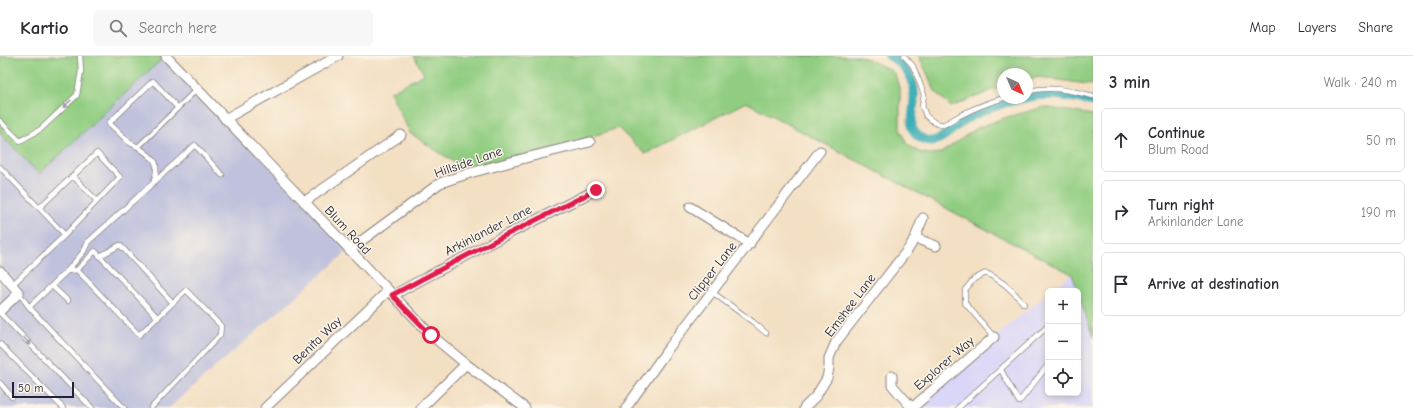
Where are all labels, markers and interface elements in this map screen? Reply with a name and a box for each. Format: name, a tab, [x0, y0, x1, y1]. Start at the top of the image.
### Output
search box	[93, 10, 373, 46]
text: Kartio	[20, 17, 69, 39]
icon: search	[107, 17, 129, 39]
text: Search here	[139, 19, 217, 37]
text: Map	[1249, 19, 1276, 36]
text: Layers	[1298, 19, 1336, 36]
text: Share	[1358, 19, 1393, 36]
north arrow	[997, 68, 1033, 104]
text: 3 min	[1109, 73, 1150, 92]
text: Walk · 240 m	[1324, 75, 1397, 90]
one-way arrow	[62, 99, 72, 109]
text: Continue	[1148, 124, 1205, 142]
icon: ahead	[1110, 129, 1132, 151]
text: 50 m	[1366, 133, 1396, 148]
text: Blum Road	[1148, 142, 1209, 157]
street label: Hillside Lane	[432, 143, 504, 181]
route end	[587, 181, 605, 199]
text: Turn right	[1148, 196, 1214, 214]
street label: Arkinlander Lane	[442, 201, 534, 258]
icon: right	[1110, 201, 1132, 223]
street label: Blum Road	[322, 203, 374, 257]
text: 190 m	[1361, 205, 1396, 220]
text: Arkinlander Lane	[1148, 214, 1244, 229]
street label: Clipper Lane	[684, 238, 740, 303]
street label: Emshee Lane	[821, 270, 879, 339]
icon: arrive	[1110, 273, 1132, 295]
text: Arrive at destination	[1148, 275, 1279, 293]
map controls	[1045, 288, 1081, 396]
button: +	[1045, 288, 1081, 324]
street label: Benita Way	[289, 313, 345, 367]
button: −	[1045, 324, 1081, 360]
route start	[422, 326, 440, 344]
street label: Explorer Way	[911, 333, 977, 393]
one-way arrow	[22, 336, 32, 346]
button: locate	[1045, 360, 1081, 396]
scale bar	[12, 380, 74, 399]
text: 50 m	[18, 382, 43, 395]

